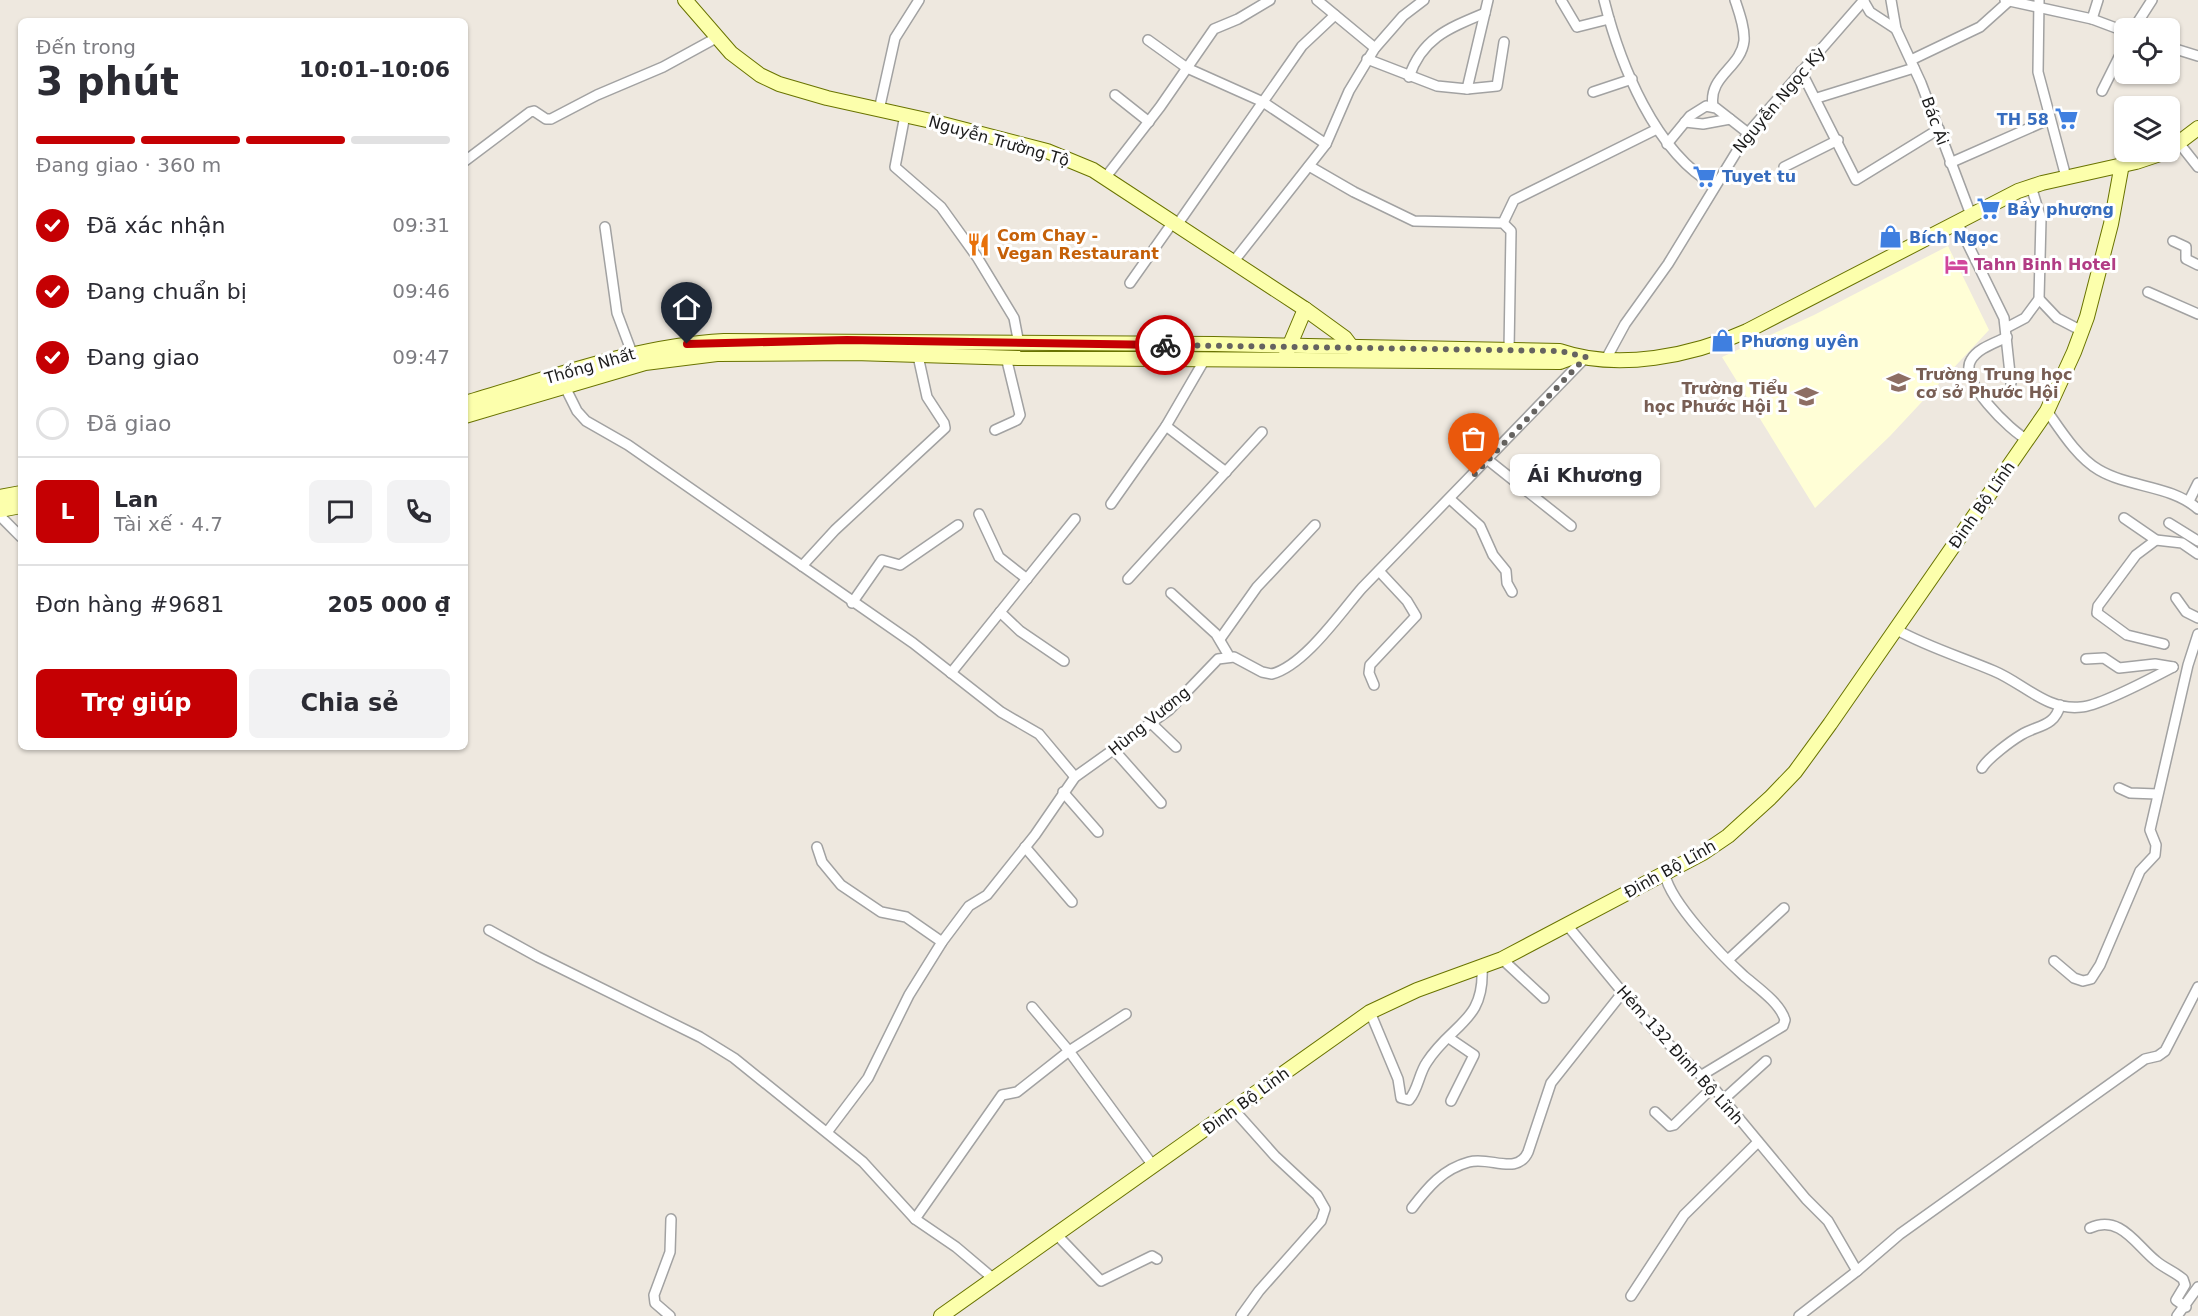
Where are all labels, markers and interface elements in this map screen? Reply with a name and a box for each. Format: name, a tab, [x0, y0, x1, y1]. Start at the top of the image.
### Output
map controls	[2114, 18, 2180, 162]
button: locate	[2114, 18, 2180, 84]
text: Đến trong	[36, 35, 136, 59]
street label: Nguyễn Ngọc Kỳ	[1729, 43, 1829, 157]
text: 10:01–10:06	[299, 57, 450, 82]
text: 3 phút	[36, 59, 179, 104]
street label: Bác Ái	[1918, 94, 1952, 148]
button: layers	[2114, 96, 2180, 162]
supermarket icon: TH 58	[2054, 106, 2080, 132]
place label: TH 58	[1997, 110, 2049, 129]
street label: Nguyễn Trường Tộ	[926, 112, 1072, 170]
text: Đang giao · 360 m	[36, 153, 221, 177]
supermarket icon: Tuyet tu	[1691, 163, 1717, 189]
place label: Tuyet tu	[1722, 167, 1796, 186]
supermarket icon: Bảy phượng	[1976, 196, 2002, 222]
place label: Bảy phượng	[2007, 200, 2114, 219]
icon: check	[36, 209, 69, 242]
text: Đã xác nhận	[87, 213, 225, 238]
text: 09:31	[392, 213, 450, 237]
shop icon: Bích Ngọc	[1878, 224, 1904, 250]
place label: Com Chay - Vegan Restaurant	[997, 226, 1159, 263]
place label: Bích Ngọc	[1909, 228, 1998, 247]
restaurant icon: Com Chay - Vegan Restaurant	[966, 231, 992, 257]
hotel icon: Tahn Binh Hotel	[1943, 251, 1969, 277]
place label: Tahn Binh Hotel	[1974, 255, 2116, 274]
icon: check	[36, 275, 69, 308]
text: Đang chuẩn bị	[87, 279, 247, 304]
text: 09:46	[392, 279, 450, 303]
pin	[661, 282, 712, 344]
icon: home	[670, 291, 703, 324]
courier	[1135, 315, 1195, 375]
shop icon: Phương uyên	[1710, 328, 1736, 354]
icon: bike	[1149, 329, 1182, 362]
place label: Phương uyên	[1741, 332, 1859, 351]
icon: check	[36, 341, 69, 374]
street label: Thống Nhất	[542, 344, 637, 388]
text: Đang giao	[87, 345, 199, 370]
text: 09:47	[392, 345, 450, 369]
place label: Trường Trung học cơ sở Phước Hội	[1916, 365, 2073, 402]
school or university icon: Trường Trung học cơ sở Phước Hội	[1885, 370, 1911, 396]
place label: Trường Tiểu học Phước Hội 1	[1643, 379, 1788, 416]
school or university icon: Trường Tiểu học Phước Hội 1	[1793, 384, 1819, 410]
text: Đã giao	[87, 411, 172, 436]
pin	[1448, 413, 1499, 475]
icon: bag	[1457, 422, 1490, 455]
callout: Ái Khương	[1510, 454, 1660, 496]
street label: Đinh Bộ Lĩnh	[1945, 458, 2019, 552]
text: Ái Khương	[1527, 463, 1643, 487]
button: chat	[309, 480, 372, 543]
button: phone	[387, 480, 450, 543]
text: Lan	[114, 487, 159, 512]
text: L	[60, 499, 75, 524]
text: Tài xế · 4.7	[114, 512, 223, 536]
text: Đơn hàng #9681	[36, 592, 224, 617]
text: 205 000 ₫	[328, 592, 450, 617]
button: Trợ giúp	[36, 669, 237, 738]
button: Chia sẻ	[249, 669, 450, 738]
street label: Hùng Vương	[1105, 683, 1193, 759]
street label: Đinh Bộ Lĩnh	[1621, 836, 1719, 902]
street label: Hẻm 132 Đinh Bộ Lĩnh	[1613, 982, 1747, 1128]
street label: Đinh Bộ Lĩnh	[1199, 1063, 1293, 1139]

